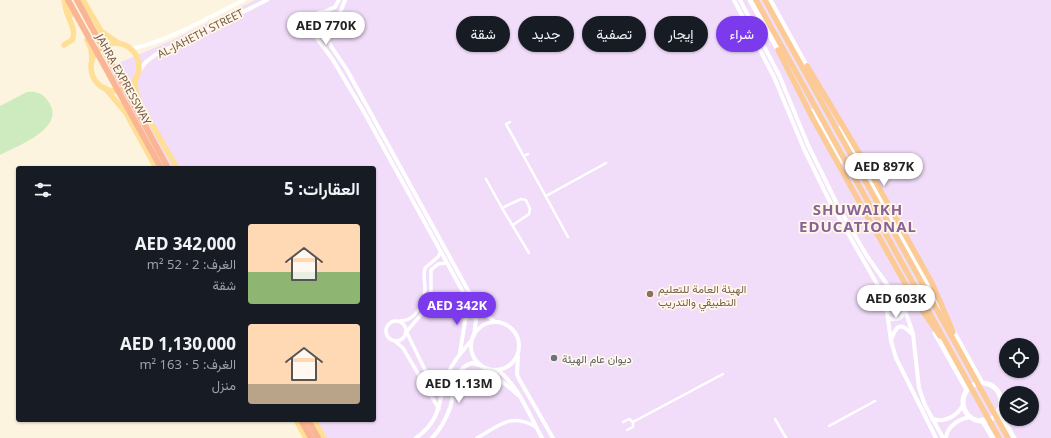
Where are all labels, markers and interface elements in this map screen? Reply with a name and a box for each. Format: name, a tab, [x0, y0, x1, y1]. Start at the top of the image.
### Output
street label: AL-JAHETH STREET	[154, 5, 246, 61]
pin: AED 770K	[285, 12, 367, 46]
text: AED 770K	[296, 16, 356, 34]
chip: شقة	[456, 16, 510, 52]
chip: جديد	[518, 16, 574, 52]
chip: تصفية	[582, 16, 646, 52]
chip: إيجار	[654, 16, 708, 52]
chip: شراء	[716, 16, 768, 52]
street label: JAHRA EXPRESSWAY	[92, 30, 156, 128]
pin: AED 897K	[843, 153, 925, 187]
text: AED 897K	[854, 157, 914, 175]
text: العقارات: 5	[284, 177, 360, 200]
icon: filters	[32, 179, 54, 201]
district label: SHUWAIKH EDUCATIONAL	[799, 199, 917, 236]
text: AED 342,000	[135, 232, 236, 255]
icon: home	[280, 240, 328, 288]
text: الغرف: 2 · 52 m²	[147, 255, 236, 273]
text: شقة	[213, 276, 236, 294]
place label: الهيئة العامة للتعليم التطبيقي والتدريب	[658, 281, 746, 312]
pin: AED 603K	[855, 285, 937, 319]
marker: الهيئة العامة للتعليم التطبيقي والتدريب	[645, 289, 655, 299]
text: AED 603K	[866, 289, 926, 307]
pin: AED 342K	[416, 292, 498, 326]
text: AED 342K	[427, 296, 487, 314]
text: AED 1,130,000	[120, 332, 236, 355]
map controls	[999, 338, 1039, 426]
button: locate	[999, 338, 1039, 378]
icon: home	[280, 340, 328, 388]
place label: ديوان عام الهيئة	[562, 351, 632, 367]
marker: ديوان عام الهيئة	[549, 353, 559, 363]
text: الغرف: 5 · 163 m²	[139, 355, 236, 373]
pin: AED 1.13M	[413, 370, 505, 404]
text: AED 1.13M	[425, 374, 493, 392]
text: منزل	[212, 376, 236, 394]
button: layers	[999, 386, 1039, 426]

